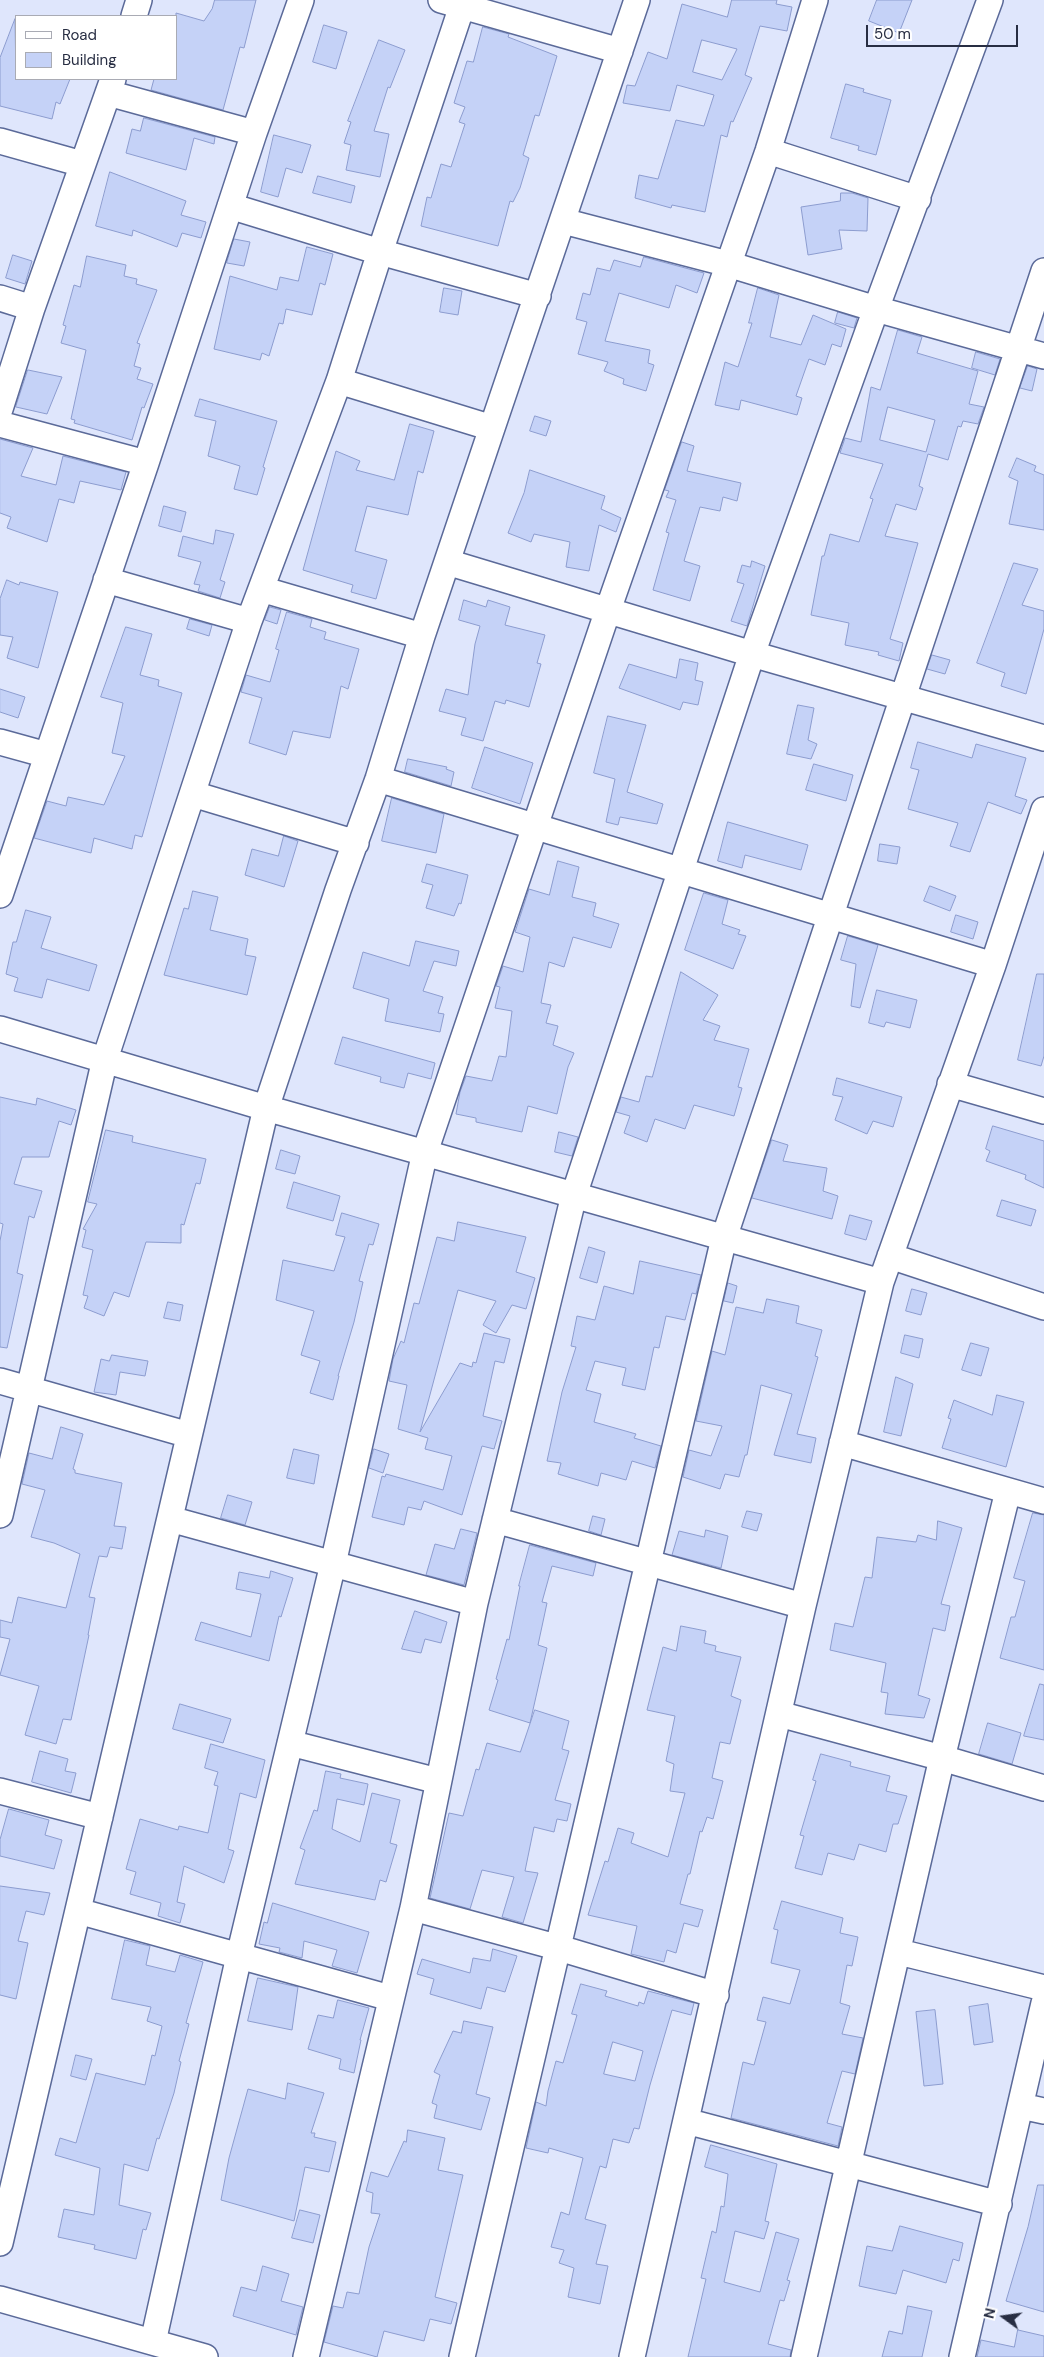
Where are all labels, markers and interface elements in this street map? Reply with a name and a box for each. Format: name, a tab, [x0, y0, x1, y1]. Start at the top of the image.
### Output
legend	[15, 15, 178, 80]
scale bar	[869, 15, 1022, 47]
text: 50 m	[874, 24, 911, 44]
text: Road	[62, 25, 97, 45]
text: Building	[62, 50, 117, 70]
north arrow	[979, 2292, 1029, 2342]
text: N	[979, 2306, 999, 2321]

